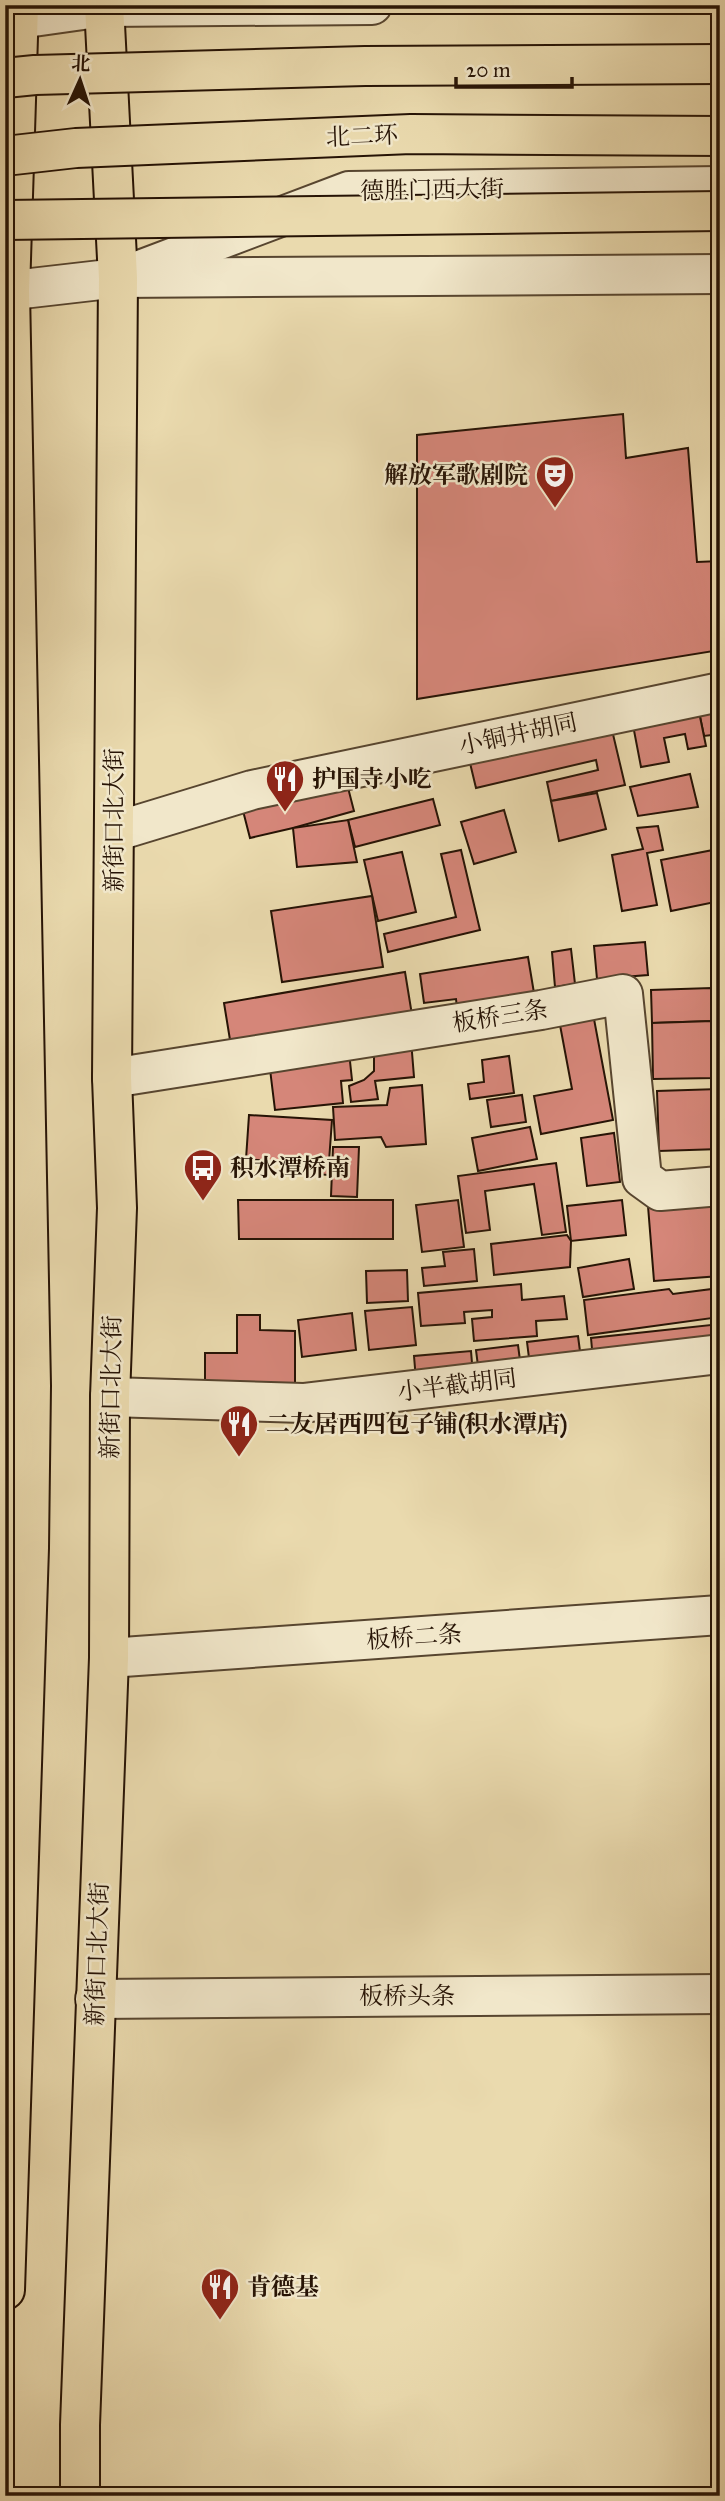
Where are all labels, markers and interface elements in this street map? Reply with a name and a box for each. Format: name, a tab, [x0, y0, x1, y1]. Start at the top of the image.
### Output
north arrow	[46, 46, 116, 116]
scale bar	[456, 46, 571, 90]
text: 北	[71, 52, 91, 76]
text: 20 m	[466, 57, 511, 83]
street label: 北二环	[325, 120, 399, 152]
street label: 德胜门西大街	[360, 174, 504, 206]
theatre icon: 解放军歌剧院	[534, 454, 576, 509]
place label: 解放军歌剧院	[384, 460, 528, 490]
street label: 小铜井胡同	[456, 707, 580, 761]
street label: 新街口北大街	[99, 748, 129, 892]
restaurant icon: 护国寺小吃	[264, 758, 306, 813]
place label: 护国寺小吃	[312, 764, 432, 794]
street label: 板桥三条	[450, 994, 550, 1038]
bus stop icon: 积水潭桥南	[182, 1147, 224, 1202]
place label: 积水潭桥南	[230, 1153, 350, 1183]
street label: 新街口北大街	[95, 1315, 127, 1459]
street label: 小半截胡同	[396, 1363, 518, 1407]
restaurant icon: 二友居西四包子铺(积水潭店)	[218, 1403, 260, 1458]
place label: 二友居西四包子铺(积水潭店)	[266, 1409, 568, 1439]
street label: 板桥二条	[365, 1619, 463, 1655]
street label: 新街口北大街	[79, 1882, 115, 2026]
street label: 板桥头条	[359, 1981, 455, 2011]
restaurant icon: 肯德基	[199, 2266, 241, 2321]
place label: 肯德基	[247, 2272, 319, 2302]

